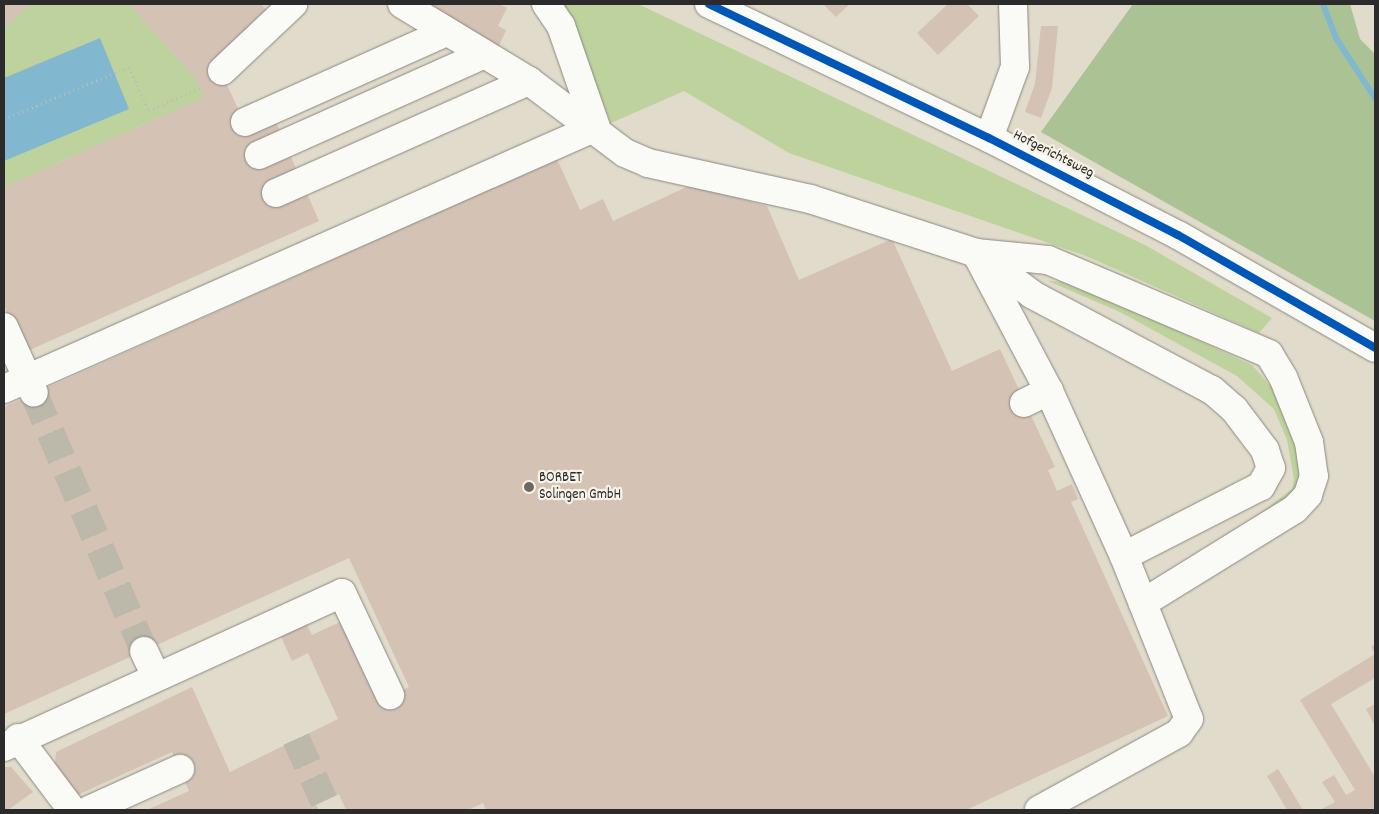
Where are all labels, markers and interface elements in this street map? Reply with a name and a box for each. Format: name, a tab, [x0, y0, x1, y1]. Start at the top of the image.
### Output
street label: Hofgerichtsweg	[1009, 127, 1097, 183]
place label: BORBET Solingen GmbH	[539, 469, 621, 504]
marker: BORBET Solingen GmbH	[523, 481, 535, 493]

